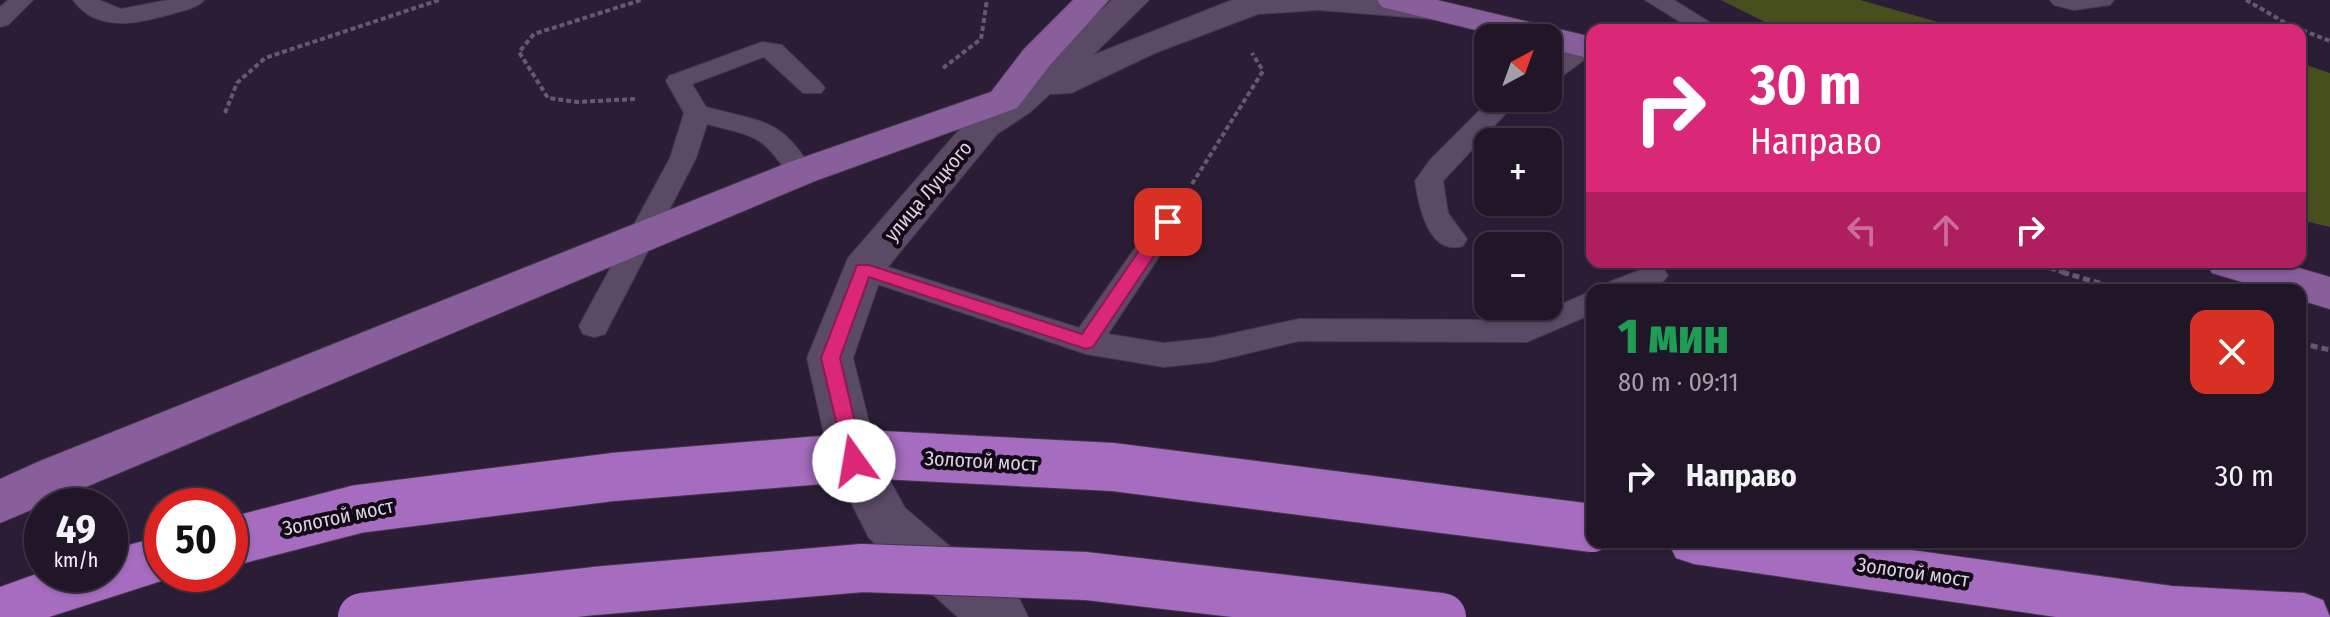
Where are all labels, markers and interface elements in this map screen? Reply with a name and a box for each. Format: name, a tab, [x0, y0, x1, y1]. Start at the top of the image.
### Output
north arrow	[1474, 24, 1562, 112]
map controls	[1474, 24, 1562, 320]
text: 30 m	[1750, 52, 1861, 119]
icon: right	[1618, 56, 1722, 160]
text: Направо	[1750, 120, 1882, 164]
button: +	[1474, 128, 1562, 216]
street label: улица Луцкого	[879, 136, 977, 246]
pin	[1134, 188, 1202, 256]
icon: arrive	[1146, 200, 1190, 244]
icon: left	[1840, 208, 1884, 252]
icon: ahead	[1924, 208, 1968, 252]
icon: right	[2008, 208, 2052, 252]
button: −	[1474, 232, 1562, 320]
text: 1 мин	[1618, 308, 1729, 366]
button: close	[2190, 310, 2274, 394]
text: 80 m · 09:11	[1618, 367, 1739, 398]
position arrow	[812, 419, 896, 503]
street label: Золотой мост	[924, 446, 1039, 476]
icon: right	[1618, 454, 1662, 498]
text: Направо	[1686, 458, 1797, 494]
text: 30 m	[2215, 458, 2274, 494]
speed limit sign: 50	[144, 488, 248, 592]
street label: Золотой мост	[280, 493, 397, 540]
text: 49	[56, 506, 96, 554]
text: km/h	[54, 548, 98, 572]
street label: Золотой мост	[1855, 552, 1972, 592]

